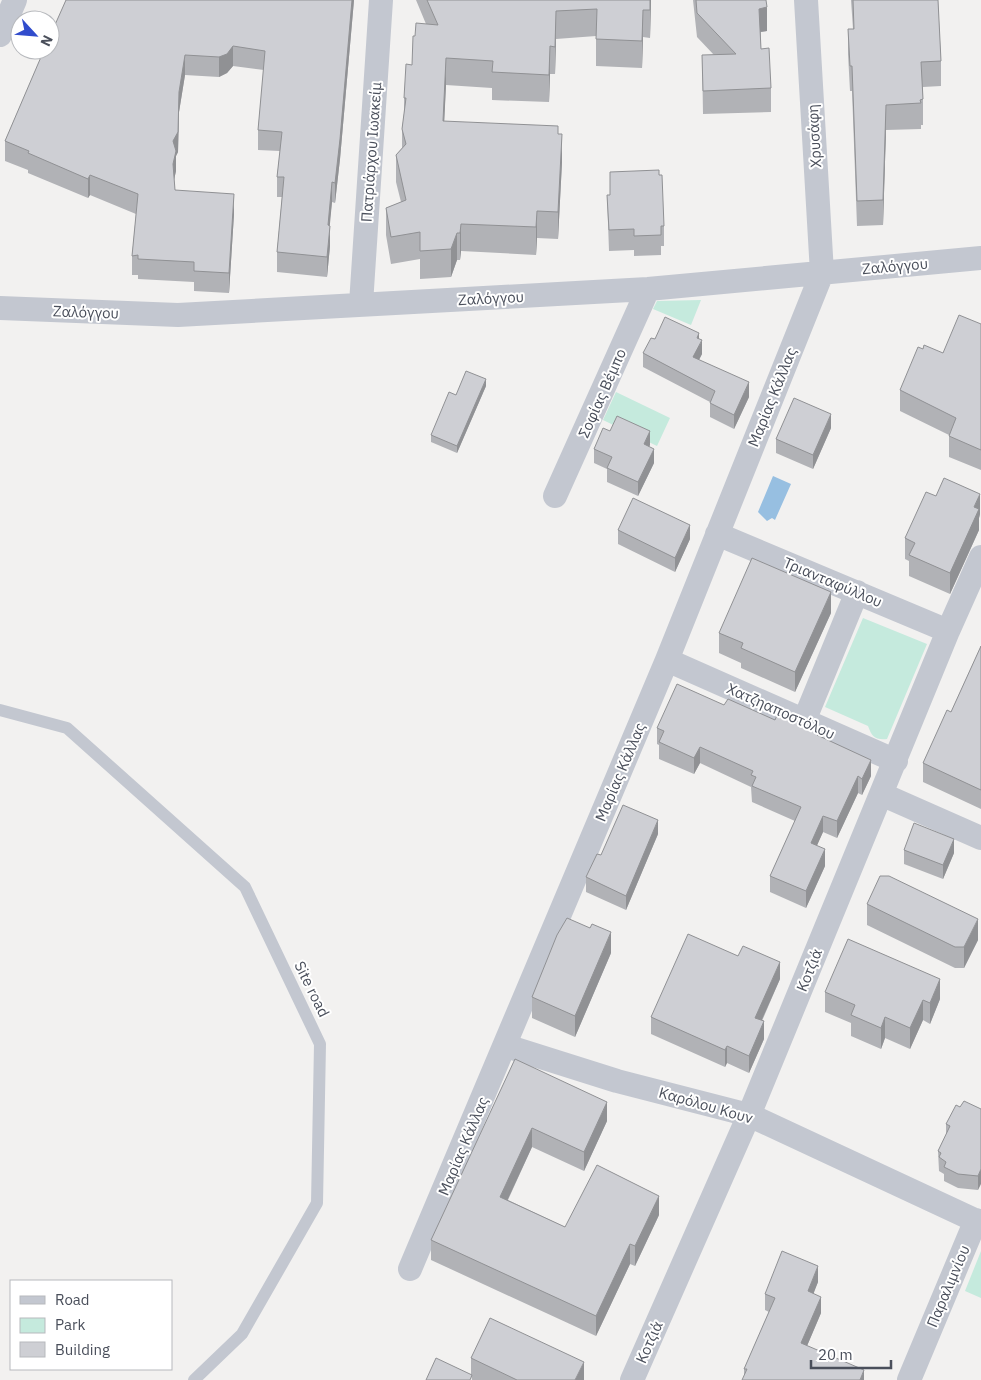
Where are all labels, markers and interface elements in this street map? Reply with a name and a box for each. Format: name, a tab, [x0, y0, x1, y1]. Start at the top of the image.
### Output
north arrow	[10, 10, 60, 60]
text: N	[36, 32, 57, 49]
street label: Πατριάρχου Ιωακείμ	[357, 81, 385, 223]
street label: Χρυσάφη	[803, 104, 825, 168]
street label: Ζαλόγγου	[861, 254, 929, 278]
street label: Ζαλόγγου	[457, 287, 525, 309]
street label: Ζαλόγγου	[53, 301, 119, 323]
street label: Σοφίας Βέμπο	[574, 345, 630, 441]
street label: Μαρίας Κάλλας	[743, 345, 801, 449]
street label: Τριανταφύλλου	[781, 553, 885, 611]
street label: Χατζηαποστόλου	[724, 679, 838, 743]
street label: Μαρίας Κάλλας	[591, 720, 649, 824]
street label: Κοτζιά	[792, 945, 826, 994]
street label: Site road	[290, 958, 334, 1020]
street label: Καρόλου Κουν	[657, 1082, 756, 1128]
street label: Μαρίας Κάλλας	[434, 1094, 492, 1198]
street label: Παραλιμνίου	[922, 1242, 974, 1330]
legend	[10, 1280, 172, 1370]
text: Road	[55, 1290, 90, 1309]
text: Park	[55, 1315, 85, 1334]
street label: Κοτζιά	[631, 1317, 667, 1366]
scale bar	[811, 1338, 891, 1370]
text: Building	[55, 1340, 110, 1359]
text: 20 m	[818, 1345, 853, 1364]

